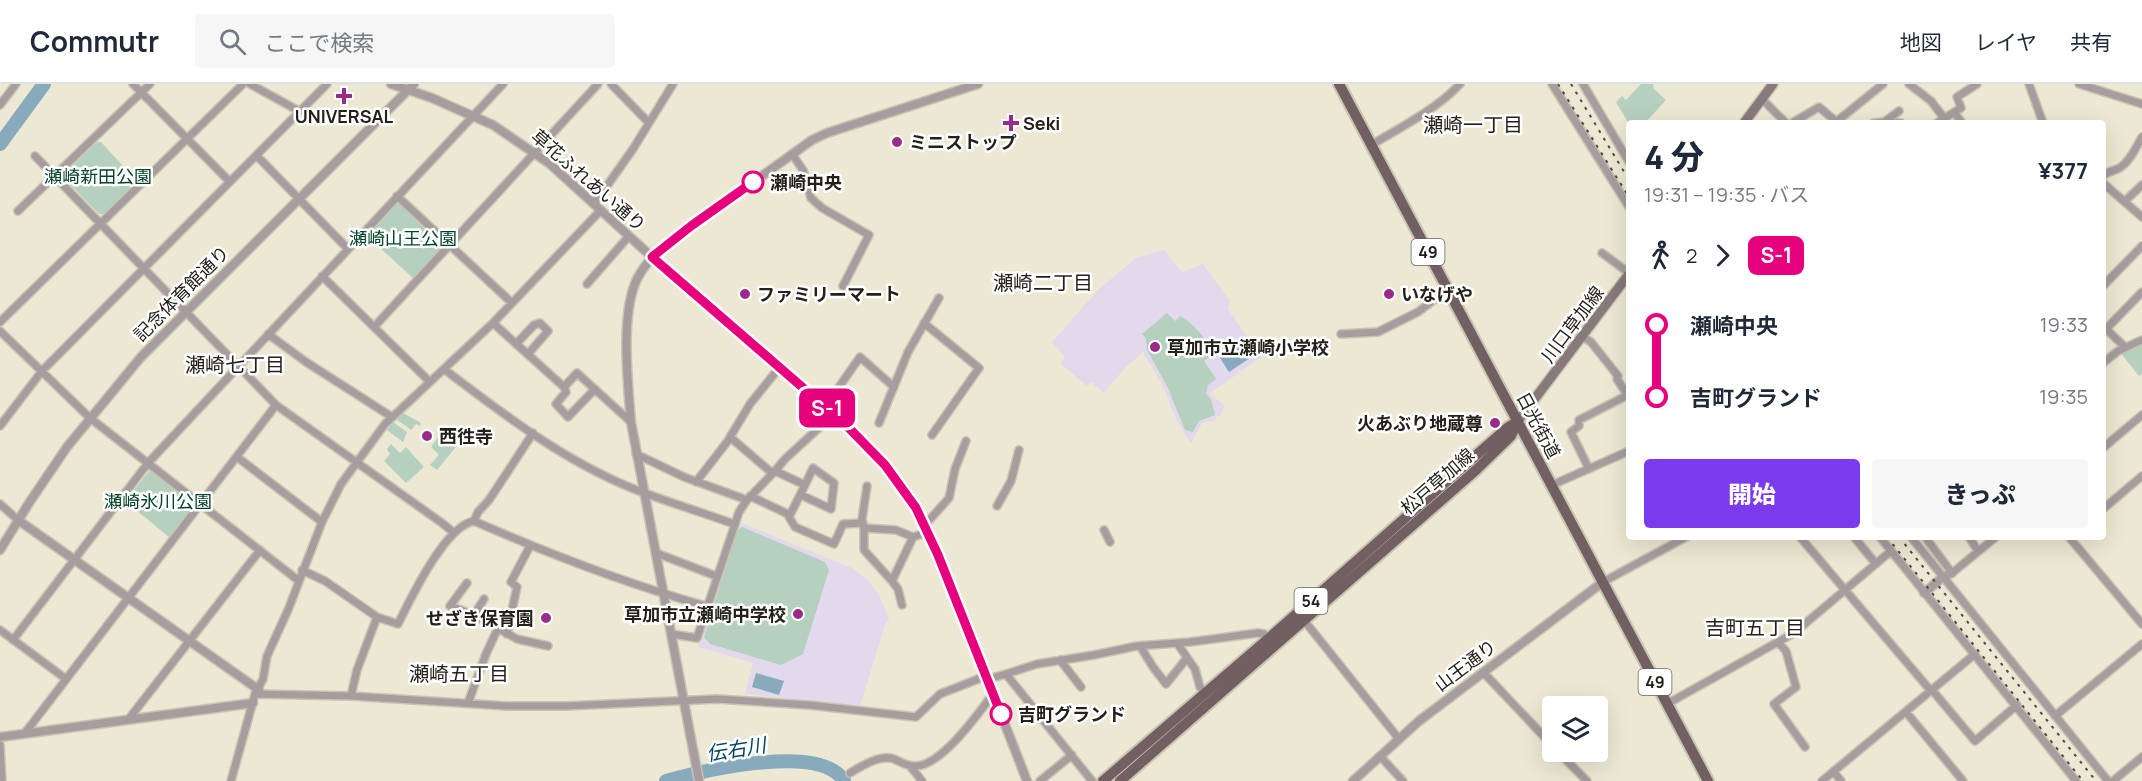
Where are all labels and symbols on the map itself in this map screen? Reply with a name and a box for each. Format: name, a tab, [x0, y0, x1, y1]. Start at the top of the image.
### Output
marker: UNIVERSAL	[337, 89, 351, 103]
place label: UNIVERSAL	[295, 104, 394, 128]
place label: Seki	[1023, 111, 1060, 135]
district label: 瀬崎一丁目	[1423, 111, 1523, 138]
marker: Seki	[1004, 116, 1018, 130]
street label: 草花ふれあい通り	[527, 124, 651, 236]
place label: ミニストップ	[909, 130, 1017, 154]
marker: ミニストップ	[890, 135, 904, 149]
park label: 瀬崎新田公園	[44, 164, 152, 188]
place label: 瀬崎中央	[770, 170, 842, 194]
marker: 瀬崎中央	[742, 171, 764, 193]
park label: 瀬崎山王公園	[349, 226, 457, 250]
road number: 49	[1412, 239, 1444, 265]
street label: 記念体育館通り	[128, 240, 234, 346]
district label: 瀬崎二丁目	[993, 269, 1093, 296]
street label: 川口草加線	[1535, 281, 1609, 367]
place label: ファミリーマート	[757, 282, 901, 306]
place label: いなげや	[1401, 282, 1473, 306]
marker: ファミリーマート	[738, 287, 752, 301]
marker: いなげや	[1382, 287, 1396, 301]
place label: 草加市立瀬崎小学校	[1167, 335, 1329, 359]
marker: 草加市立瀬崎小学校	[1148, 340, 1162, 354]
district label: 瀬崎七丁目	[185, 351, 285, 378]
line badge: S-1	[792, 388, 862, 428]
street label: 日光街道	[1512, 388, 1566, 462]
place label: 火あぶり地蔵尊	[1357, 411, 1483, 435]
marker: 火あぶり地蔵尊	[1488, 416, 1502, 430]
place label: 西徃寺	[439, 424, 493, 448]
marker: 西徃寺	[420, 429, 434, 443]
street label: 松戸草加線	[1395, 442, 1479, 520]
park label: 瀬崎氷川公園	[104, 489, 212, 513]
road number: 54	[1294, 588, 1328, 614]
place label: 草加市立瀬崎中学校	[624, 602, 786, 626]
place label: せざき保育園	[426, 606, 534, 630]
marker: 草加市立瀬崎中学校	[791, 607, 805, 621]
marker: せざき保育園	[539, 611, 553, 625]
district label: 吉町五丁目	[1705, 614, 1805, 641]
street label: 山王通り	[1429, 634, 1501, 696]
district label: 瀬崎五丁目	[409, 660, 509, 687]
road number: 49	[1638, 669, 1672, 695]
place label: 吉町グランド	[1018, 702, 1126, 726]
marker: 吉町グランド	[990, 703, 1012, 725]
water label: 伝右川	[704, 731, 770, 767]

